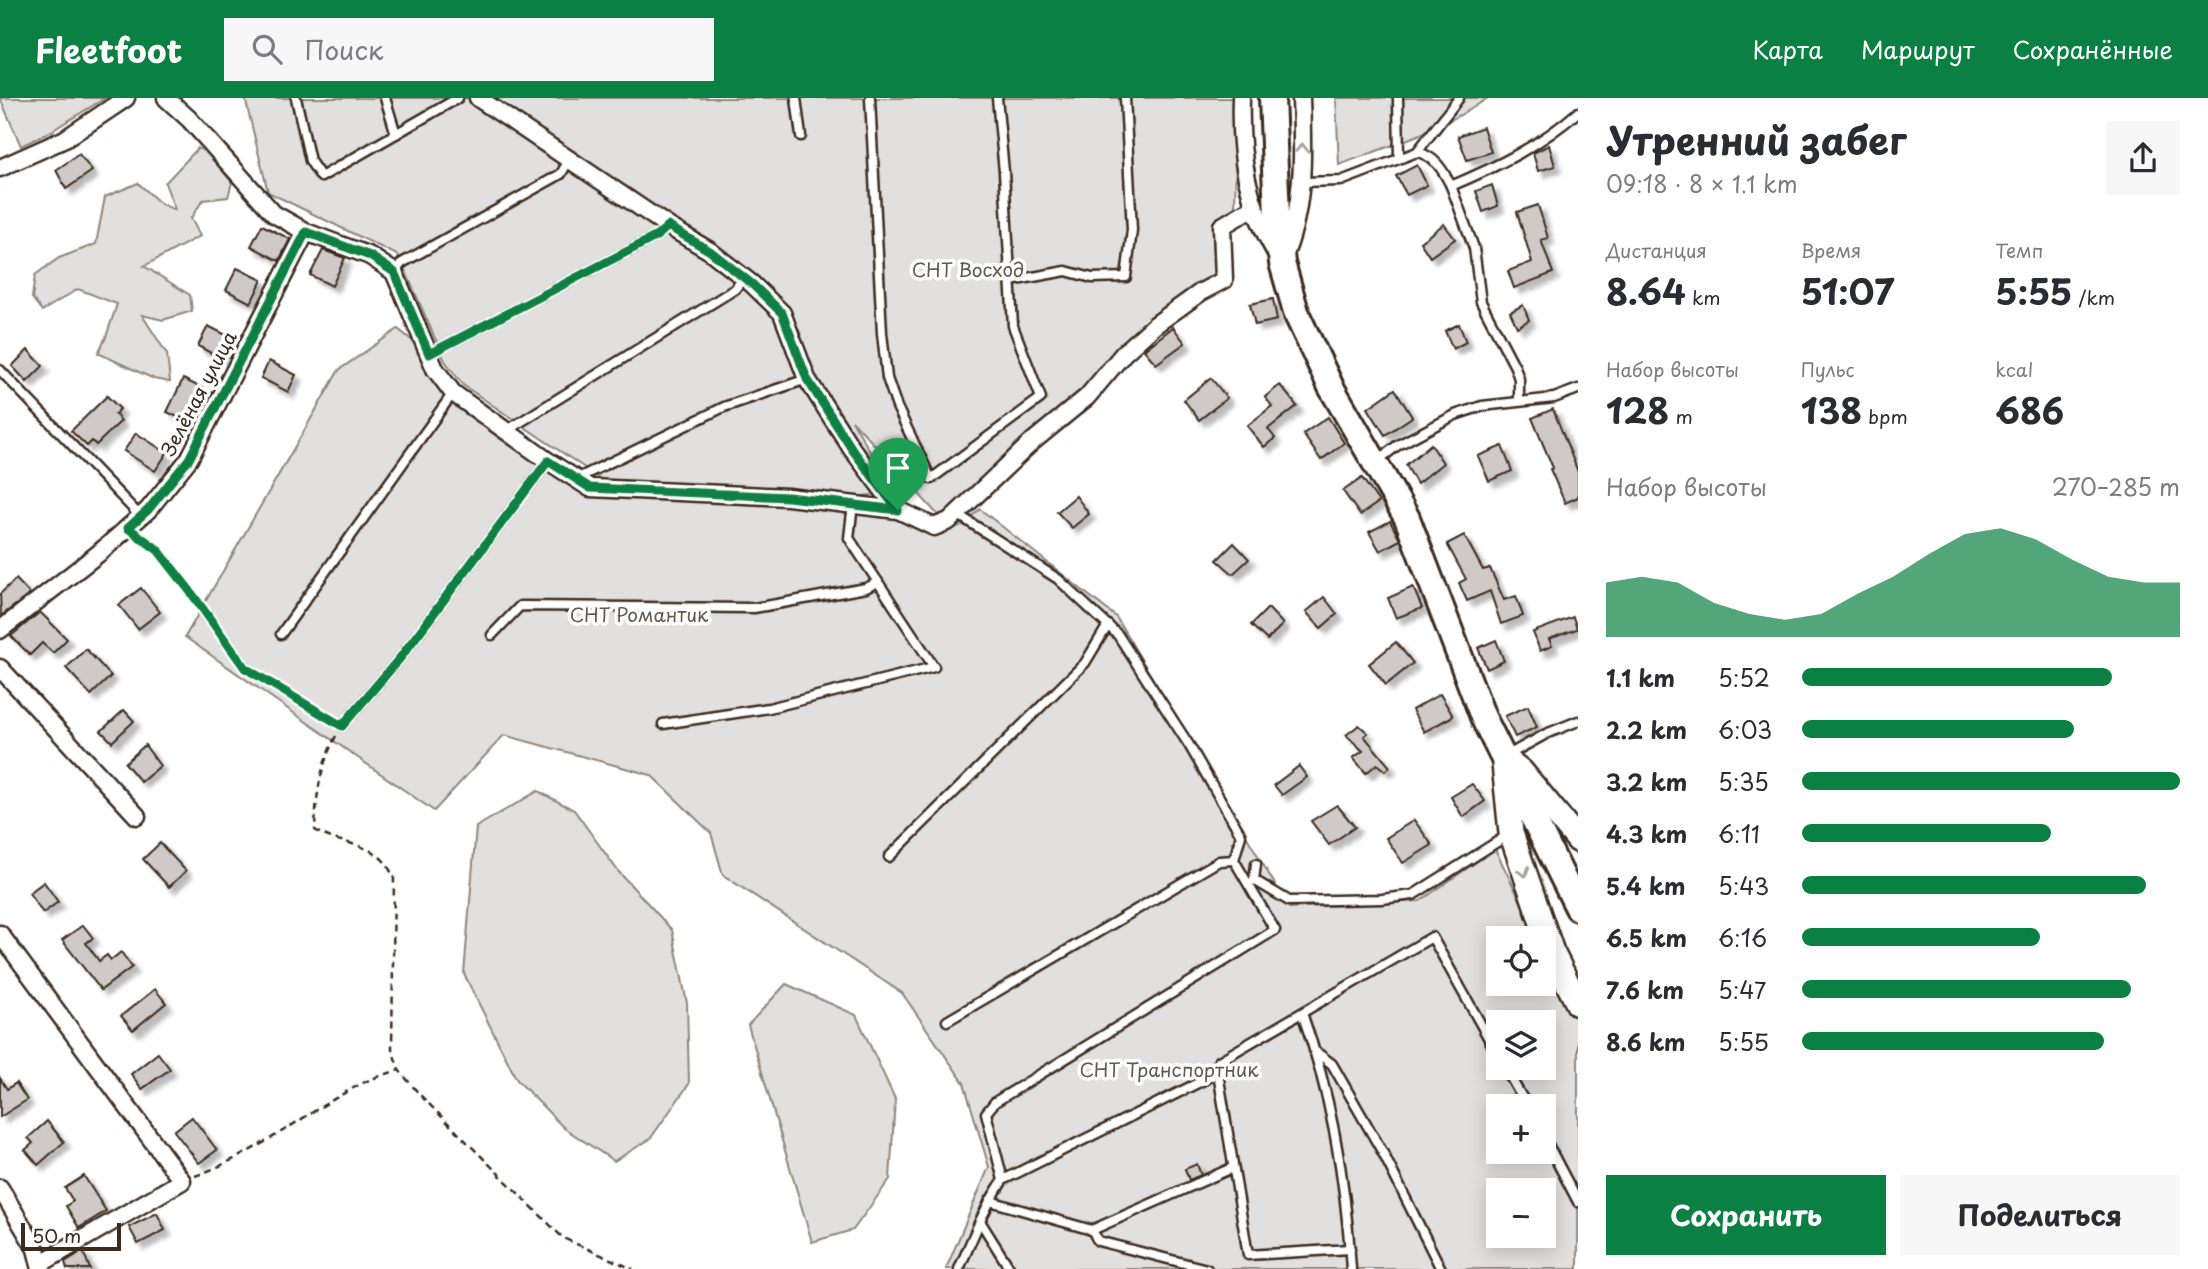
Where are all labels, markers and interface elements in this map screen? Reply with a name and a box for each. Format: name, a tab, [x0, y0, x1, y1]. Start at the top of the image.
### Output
search box	[224, 18, 714, 81]
text: Fleetfoot	[35, 24, 182, 74]
icon: search	[248, 30, 286, 68]
text: Поиск	[304, 30, 383, 69]
text: Карта	[1752, 31, 1823, 67]
text: Маршрут	[1861, 31, 1975, 67]
text: Сохранённые	[2013, 31, 2173, 67]
text: Утренний забег	[1606, 111, 1906, 168]
button: share	[2106, 121, 2180, 195]
one-way arrow	[1294, 142, 1310, 153]
text: 09:18 · 8 × 1.1 km	[1606, 166, 1798, 201]
text: Дистанция	[1606, 236, 1707, 264]
text: Время	[1801, 236, 1861, 264]
text: Темп	[1995, 236, 2043, 264]
park label: СНТ Восход	[912, 255, 1024, 283]
text: 8.64	[1606, 264, 1686, 317]
text: 51:07	[1801, 264, 1894, 317]
text: 5:55	[1995, 264, 2072, 317]
text: km	[1686, 283, 1721, 311]
text: /km	[2072, 283, 2115, 311]
street label: Зелёная улица	[153, 325, 243, 460]
text: Набор высоты	[1606, 355, 1739, 383]
text: Пульс	[1801, 355, 1854, 383]
text: kcal	[1995, 355, 2033, 383]
text: 128	[1606, 383, 1669, 436]
text: 138	[1801, 383, 1862, 436]
text: 686	[1995, 383, 2064, 436]
text: m	[1669, 402, 1693, 430]
text: bpm	[1862, 402, 1908, 430]
pin	[868, 438, 928, 510]
icon: arrive	[879, 449, 917, 487]
text: Набор высоты	[1606, 469, 1767, 504]
text: 270–285 m	[2052, 469, 2180, 504]
park label: СНТ Романтик	[570, 600, 709, 628]
text: 1.1 km	[1606, 660, 1675, 695]
text: 5:52	[1718, 660, 1770, 695]
text: 2.2 km	[1606, 712, 1687, 747]
text: 6:03	[1718, 712, 1772, 747]
text: 3.2 km	[1606, 764, 1687, 799]
text: 5:35	[1718, 764, 1769, 799]
text: 4.3 km	[1606, 816, 1687, 851]
text: 6:11	[1718, 816, 1760, 851]
one-way arrow	[1516, 865, 1530, 878]
text: 5.4 km	[1606, 868, 1686, 903]
text: 5:43	[1718, 868, 1769, 903]
text: 6.5 km	[1606, 920, 1687, 955]
text: 6:16	[1718, 920, 1767, 955]
map controls	[1486, 926, 1556, 1248]
button: locate	[1486, 926, 1556, 996]
text: 7.6 km	[1606, 972, 1684, 1007]
text: 5:47	[1718, 972, 1766, 1007]
button: layers	[1486, 1010, 1556, 1080]
text: 8.6 km	[1606, 1024, 1686, 1059]
text: 5:55	[1718, 1024, 1769, 1059]
park label: СНТ Транспортник	[1079, 1055, 1259, 1083]
button: +	[1486, 1094, 1556, 1164]
button: Сохранить	[1606, 1175, 1886, 1255]
button: Поделиться	[1900, 1175, 2180, 1255]
button: −	[1486, 1178, 1556, 1248]
scale bar	[21, 1220, 121, 1252]
text: 50 m	[32, 1221, 81, 1249]

